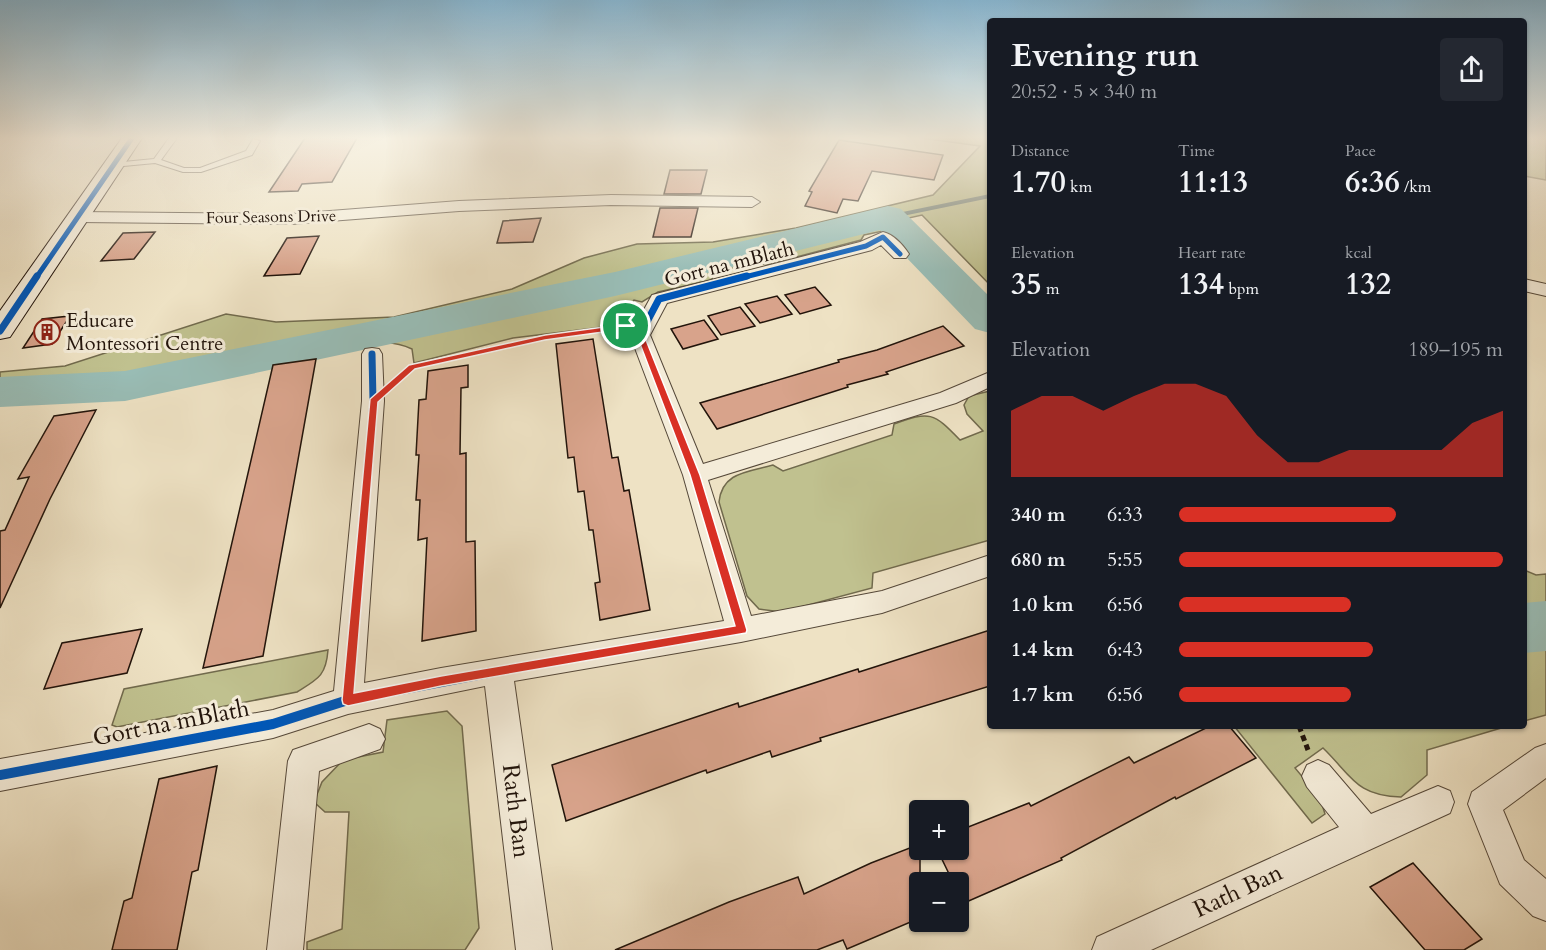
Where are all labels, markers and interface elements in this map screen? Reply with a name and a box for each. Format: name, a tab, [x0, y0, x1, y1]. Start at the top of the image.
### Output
text: Evening run	[1011, 33, 1199, 78]
button: share	[1440, 38, 1503, 101]
text: 20:52 · 5 × 340 m	[1011, 78, 1157, 105]
text: Distance	[1011, 140, 1069, 162]
text: Time	[1178, 140, 1215, 162]
text: Pace	[1345, 140, 1376, 162]
text: 1.70	[1011, 162, 1066, 203]
text: 11:13	[1178, 162, 1248, 203]
text: 6:36	[1345, 162, 1400, 203]
text: km	[1066, 176, 1092, 198]
text: /km	[1400, 176, 1431, 198]
street label: Four Seasons Drive	[206, 205, 336, 229]
street label: Gort na mBlath	[661, 235, 797, 293]
text: Elevation	[1011, 242, 1075, 264]
text: Heart rate	[1178, 242, 1246, 264]
text: kcal	[1345, 242, 1372, 264]
text: 35	[1011, 264, 1042, 305]
text: 134	[1178, 264, 1224, 305]
text: 132	[1345, 264, 1391, 305]
text: m	[1042, 278, 1060, 300]
text: bpm	[1224, 278, 1259, 300]
pin	[600, 300, 651, 351]
place label: Educare Montessori Centre	[66, 307, 223, 357]
icon: arrive	[609, 309, 642, 342]
building icon: Educare Montessori Centre	[32, 317, 62, 347]
text: Elevation	[1011, 336, 1090, 363]
text: 189–195 m	[1408, 336, 1503, 363]
text: 340 m	[1011, 501, 1066, 528]
text: 6:33	[1107, 501, 1143, 528]
text: 680 m	[1011, 546, 1066, 573]
text: 5:55	[1107, 546, 1143, 573]
text: 1.0 km	[1011, 591, 1074, 618]
text: 6:56	[1107, 591, 1143, 618]
text: 1.4 km	[1011, 636, 1074, 663]
text: 6:43	[1107, 636, 1143, 663]
text: 1.7 km	[1011, 681, 1074, 708]
text: 6:56	[1107, 681, 1143, 708]
street label: Gort na mBlath	[90, 692, 252, 754]
street label: Rath Ban	[494, 762, 538, 860]
map controls	[909, 800, 969, 932]
button: +	[909, 800, 969, 860]
street label: Rath Ban	[1188, 856, 1288, 926]
button: −	[909, 872, 969, 932]

